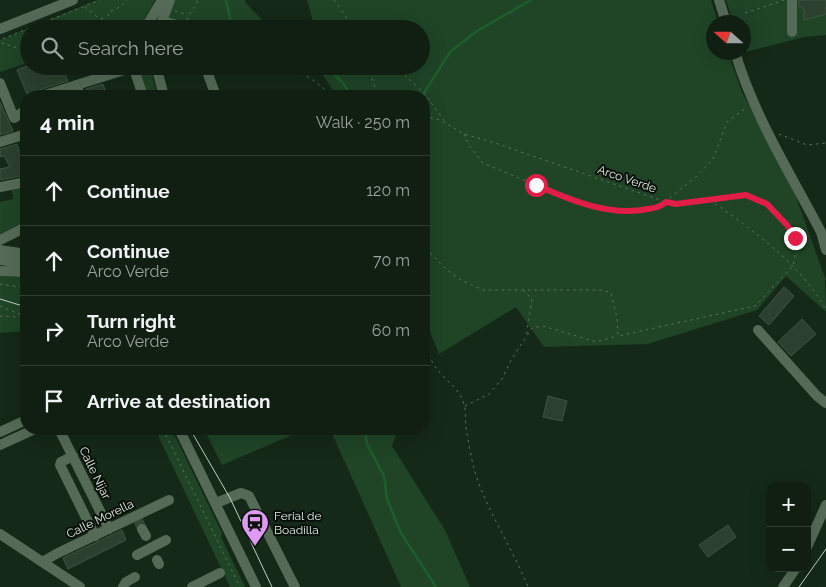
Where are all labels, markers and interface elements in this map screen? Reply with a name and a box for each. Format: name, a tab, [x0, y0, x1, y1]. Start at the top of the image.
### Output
north arrow	[706, 15, 751, 60]
search box	[20, 20, 430, 75]
icon: search	[38, 34, 66, 62]
text: Search here	[78, 37, 184, 59]
text: 4 min	[40, 110, 95, 135]
text: Walk · 250 m	[316, 113, 410, 132]
street label: Arco Verde	[596, 162, 658, 196]
route start	[525, 174, 548, 197]
icon: ahead	[40, 177, 68, 205]
text: Continue	[87, 180, 170, 202]
text: 120 m	[366, 181, 410, 200]
route end	[784, 227, 807, 250]
text: Continue	[87, 240, 170, 262]
icon: ahead	[40, 247, 68, 275]
text: 70 m	[373, 251, 410, 270]
text: Arco Verde	[87, 262, 169, 281]
text: Turn right	[87, 310, 176, 332]
icon: right	[40, 317, 68, 345]
text: 60 m	[372, 321, 410, 340]
text: Arco Verde	[87, 332, 169, 351]
icon: arrive	[40, 387, 68, 415]
text: Arrive at destination	[87, 390, 271, 412]
street label: Calle Nijar	[76, 444, 114, 502]
map controls	[766, 482, 811, 572]
button: +	[766, 482, 811, 527]
street label: Calle Morella	[64, 497, 136, 541]
station icon: Ferial de Boadilla	[240, 508, 270, 547]
place label: Ferial de Boadilla	[274, 509, 322, 537]
button: −	[766, 527, 811, 572]

